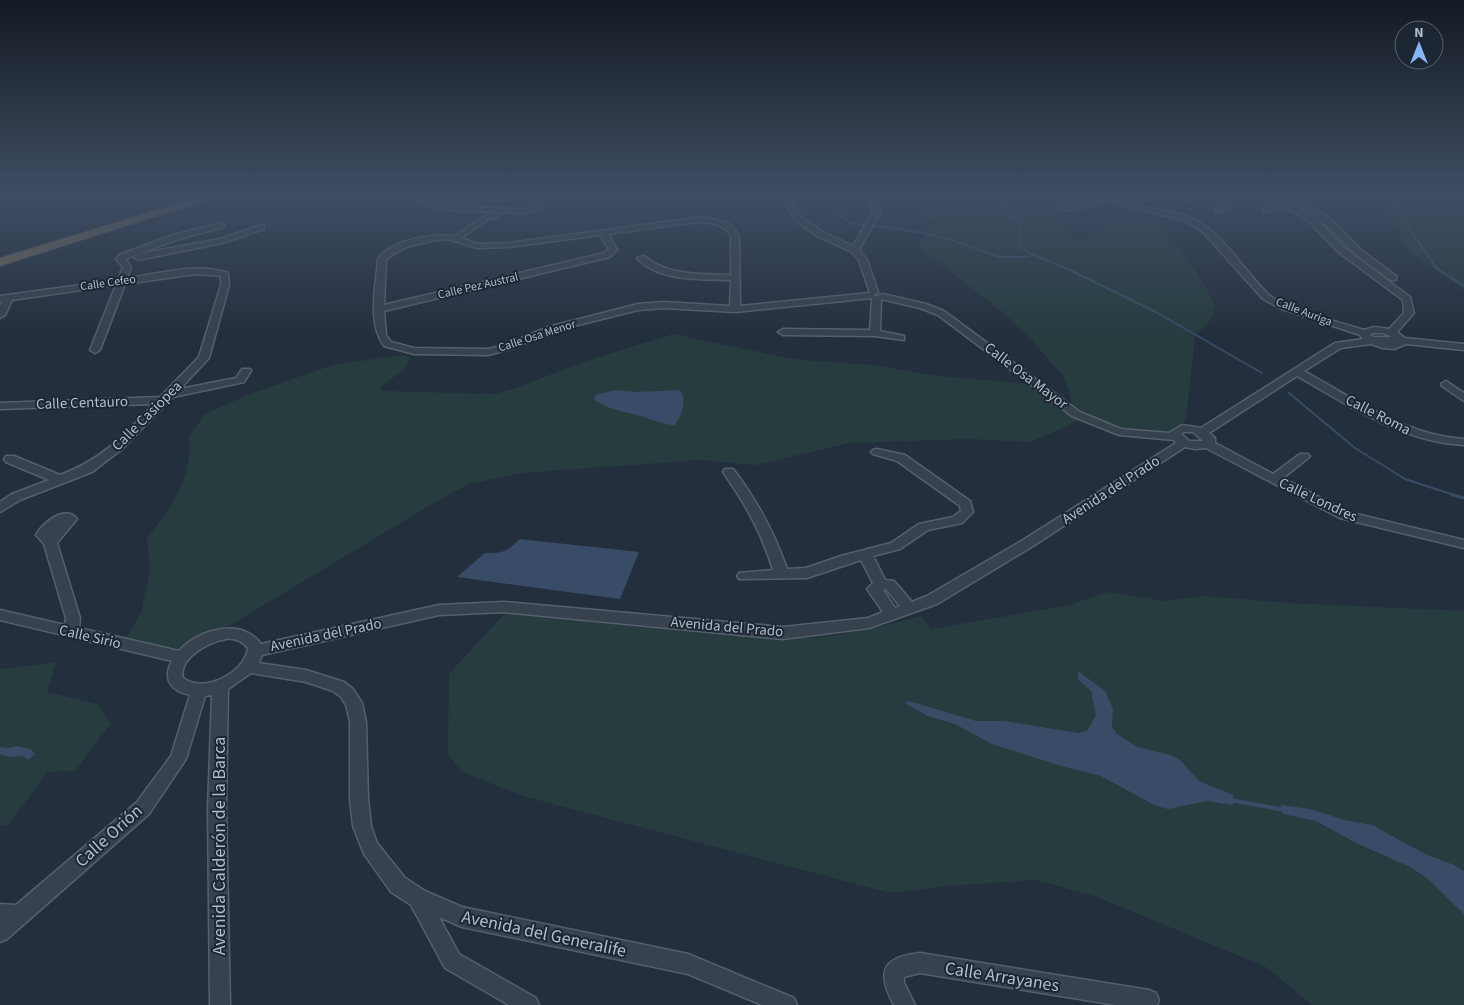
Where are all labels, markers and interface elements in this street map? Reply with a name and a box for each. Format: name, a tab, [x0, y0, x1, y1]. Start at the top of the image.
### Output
north arrow	[1394, 20, 1444, 70]
text: N	[1414, 23, 1424, 43]
street label: Calle Pez Austral	[436, 268, 520, 304]
street label: Calle Cefeo	[79, 271, 137, 295]
street label: Calle Auriga	[1273, 293, 1335, 331]
street label: Calle Osa Menor	[496, 315, 579, 357]
street label: Calle Osa Mayor	[980, 338, 1073, 415]
street label: Calle Casiopea	[107, 376, 187, 456]
street label: Calle Roma	[1342, 390, 1414, 440]
street label: Calle Centauro	[36, 391, 128, 415]
street label: Avenida del Prado	[1058, 450, 1164, 530]
street label: Calle Londres	[1275, 473, 1361, 527]
street label: Avenida del Prado	[670, 612, 784, 642]
street label: Avenida del Prado	[268, 613, 384, 657]
street label: Calle Sirio	[57, 620, 123, 654]
street label: Avenida Calderón de la Barca	[207, 737, 232, 955]
street label: Calle Orión	[70, 799, 148, 873]
street label: Avenida del Generalife	[459, 904, 629, 964]
street label: Calle Arrayanes	[943, 956, 1061, 998]

